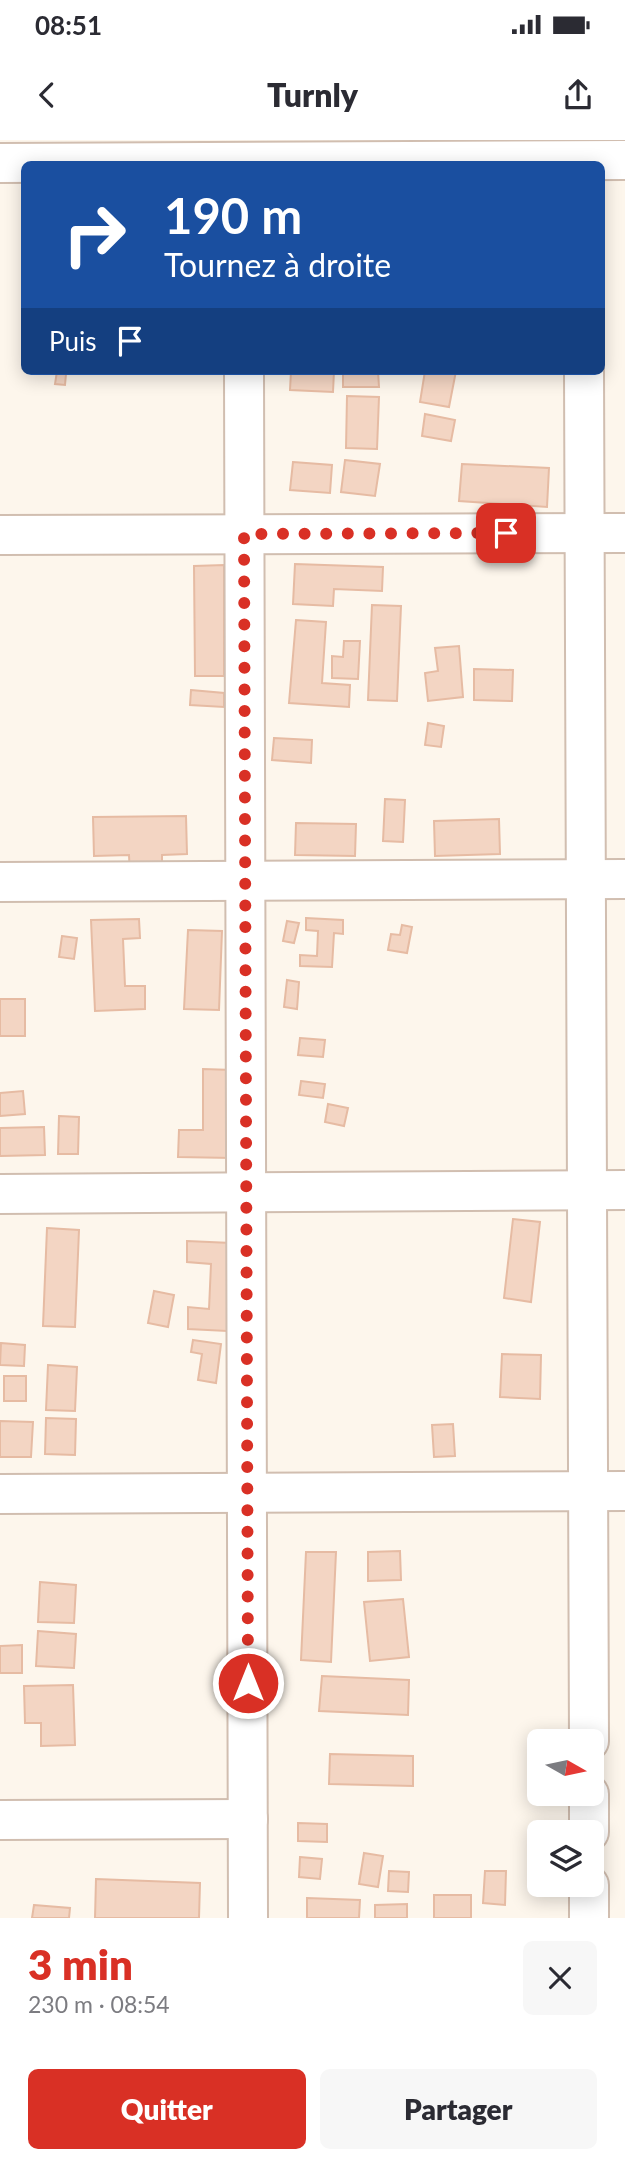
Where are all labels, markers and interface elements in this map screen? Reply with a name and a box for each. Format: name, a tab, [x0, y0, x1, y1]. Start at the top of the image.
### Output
text: 08:51	[35, 9, 102, 41]
text: Turnly	[267, 75, 358, 114]
icon: back	[28, 76, 66, 114]
icon: share	[559, 76, 597, 114]
text: 190 m	[164, 186, 302, 244]
icon: right	[49, 189, 140, 280]
text: Tournez à droite	[164, 245, 391, 284]
icon: arrive	[111, 322, 149, 360]
text: Puis	[49, 325, 97, 357]
pin	[476, 503, 536, 563]
icon: arrive	[487, 514, 525, 552]
position arrow	[211, 1646, 285, 1720]
north arrow	[527, 1729, 604, 1806]
map controls	[527, 1729, 604, 1897]
button: layers	[527, 1820, 604, 1897]
text: 3 min	[28, 1939, 133, 1989]
button: close	[523, 1941, 597, 2015]
text: 230 m · 08:54	[28, 1990, 170, 2018]
button: Quitter	[28, 2069, 306, 2149]
button: Partager	[320, 2069, 597, 2149]

